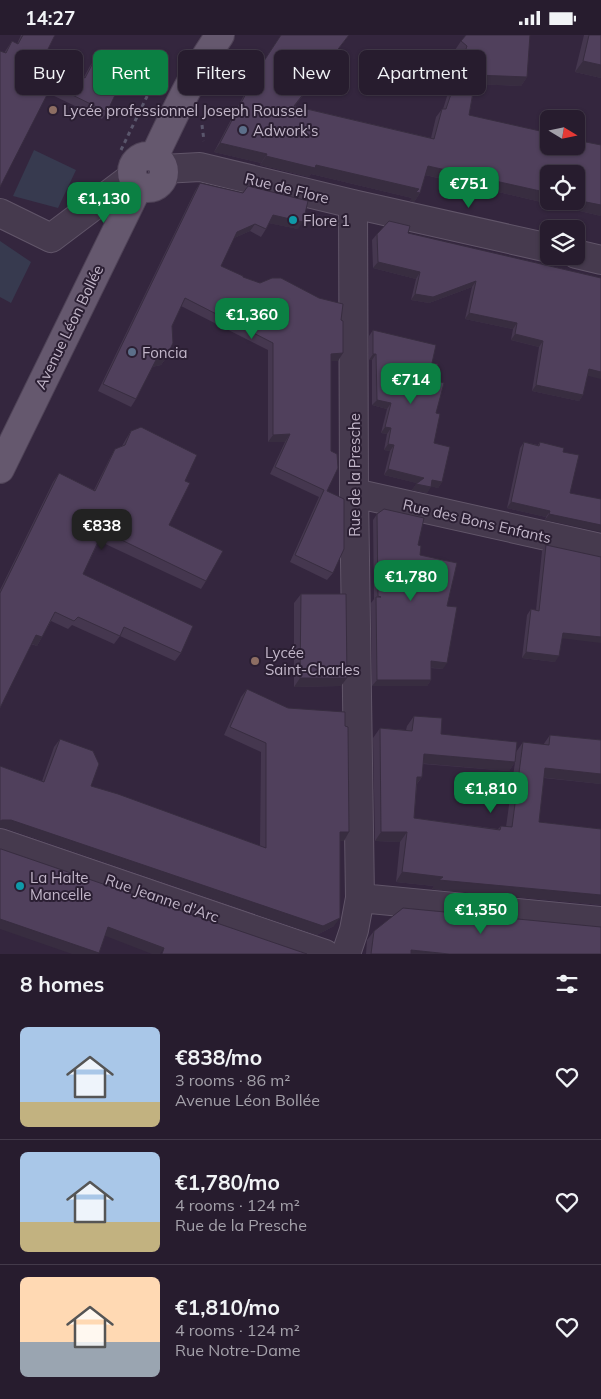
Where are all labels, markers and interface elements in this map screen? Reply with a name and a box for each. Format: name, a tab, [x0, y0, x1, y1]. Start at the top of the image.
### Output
text: 14:27	[25, 6, 75, 30]
chip: Buy	[15, 50, 83, 95]
chip: Rent	[93, 50, 168, 95]
chip: Filters	[178, 50, 264, 95]
chip: New	[274, 50, 349, 95]
chip: Apartment	[359, 50, 486, 95]
place label: Lycée professionnel Joseph Roussel	[63, 101, 307, 120]
marker: Lycée professionnel Joseph Roussel	[47, 104, 59, 116]
north arrow	[540, 110, 585, 155]
map controls	[540, 110, 585, 265]
place label: Adwork's	[253, 121, 318, 140]
marker: Adwork's	[237, 124, 249, 136]
button: locate	[540, 165, 585, 210]
pin: €751	[439, 167, 499, 209]
street label: Rue de Flore	[243, 168, 331, 208]
text: €751	[450, 173, 488, 193]
pin: €1,130	[63, 181, 145, 224]
text: €1,130	[78, 188, 130, 208]
place label: Flore 1	[303, 211, 350, 230]
marker: Flore 1	[287, 214, 299, 226]
button: layers	[540, 220, 585, 265]
street label: Avenue Léon Bollée	[31, 262, 107, 392]
pin: €1,360	[211, 297, 293, 340]
text: €1,360	[226, 304, 278, 324]
place label: Foncia	[142, 343, 188, 362]
marker: Foncia	[126, 346, 138, 358]
pin: €714	[381, 363, 441, 405]
text: €714	[392, 369, 430, 389]
street label: Rue de la Presche	[345, 413, 364, 537]
street label: Rue des Bons Enfants	[401, 495, 553, 547]
pin: €838	[72, 509, 132, 551]
text: €838	[83, 515, 121, 535]
pin: €1,780	[370, 559, 452, 602]
text: €1,780	[385, 566, 437, 586]
place label: Lycée Saint-Charles	[265, 643, 360, 679]
marker: Lycée Saint-Charles	[249, 655, 261, 667]
pin: €1,810	[450, 771, 532, 814]
text: €1,810	[465, 778, 517, 798]
place label: La Halte Mancelle	[30, 868, 91, 904]
street label: Rue Jeanne d'Arc	[103, 870, 221, 926]
marker: La Halte Mancelle	[14, 880, 26, 892]
pin: €1,350	[440, 893, 522, 935]
text: €1,350	[455, 899, 507, 919]
icon: filters	[553, 970, 581, 998]
text: 8 homes	[20, 971, 104, 997]
text: €838/mo	[175, 1044, 262, 1070]
icon: home	[60, 1047, 120, 1107]
icon: heart	[553, 1063, 581, 1091]
text: 3 rooms · 86 m²	[175, 1070, 290, 1090]
text: Avenue Léon Bollée	[175, 1090, 320, 1110]
text: €1,780/mo	[175, 1169, 280, 1195]
icon: home	[60, 1172, 120, 1232]
icon: heart	[553, 1188, 581, 1216]
text: 4 rooms · 124 m²	[175, 1195, 300, 1215]
text: Rue de la Presche	[175, 1215, 307, 1235]
text: €1,810/mo	[175, 1294, 280, 1320]
icon: home	[60, 1297, 120, 1357]
icon: heart	[553, 1313, 581, 1341]
text: 4 rooms · 124 m²	[175, 1320, 300, 1340]
text: Rue Notre-Dame	[175, 1340, 301, 1360]

